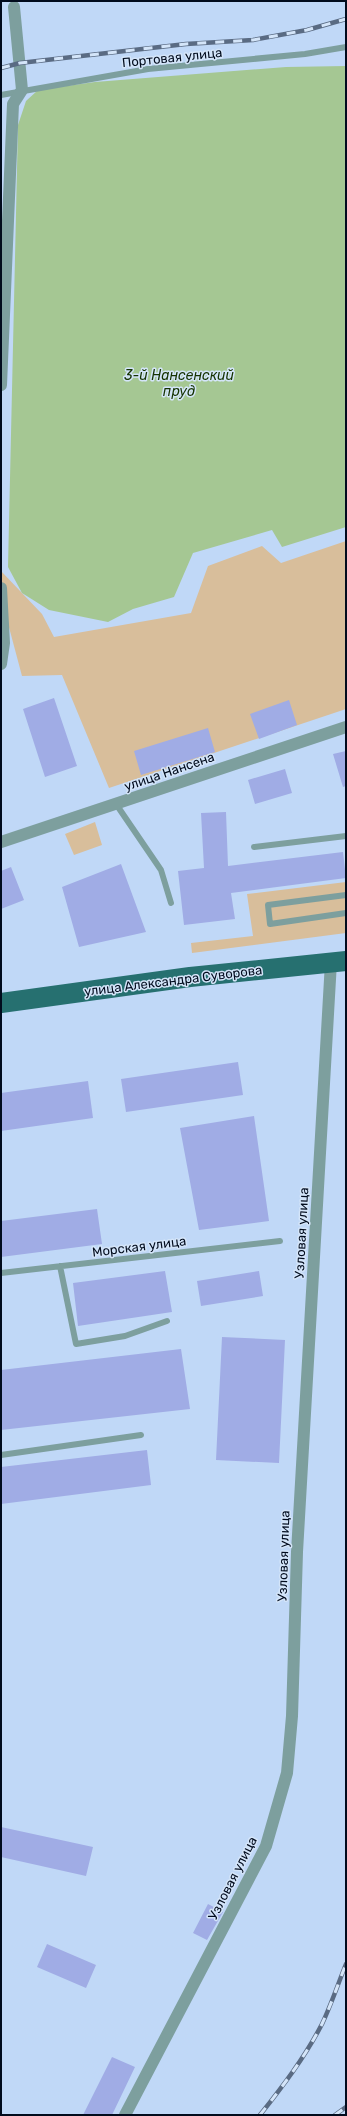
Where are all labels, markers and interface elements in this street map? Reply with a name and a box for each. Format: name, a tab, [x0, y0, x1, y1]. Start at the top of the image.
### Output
street label: Портовая улица	[121, 45, 223, 70]
water label: 3-й Нансенский пруд	[124, 367, 234, 400]
street label: улица Нансена	[122, 749, 216, 794]
street label: улица Александра Суворова	[83, 962, 263, 999]
street label: Узловая улица	[292, 1187, 311, 1279]
street label: Морская улица	[91, 1233, 187, 1260]
street label: Узловая улица	[274, 1510, 293, 1602]
street label: Узловая улица	[205, 1834, 260, 1922]

